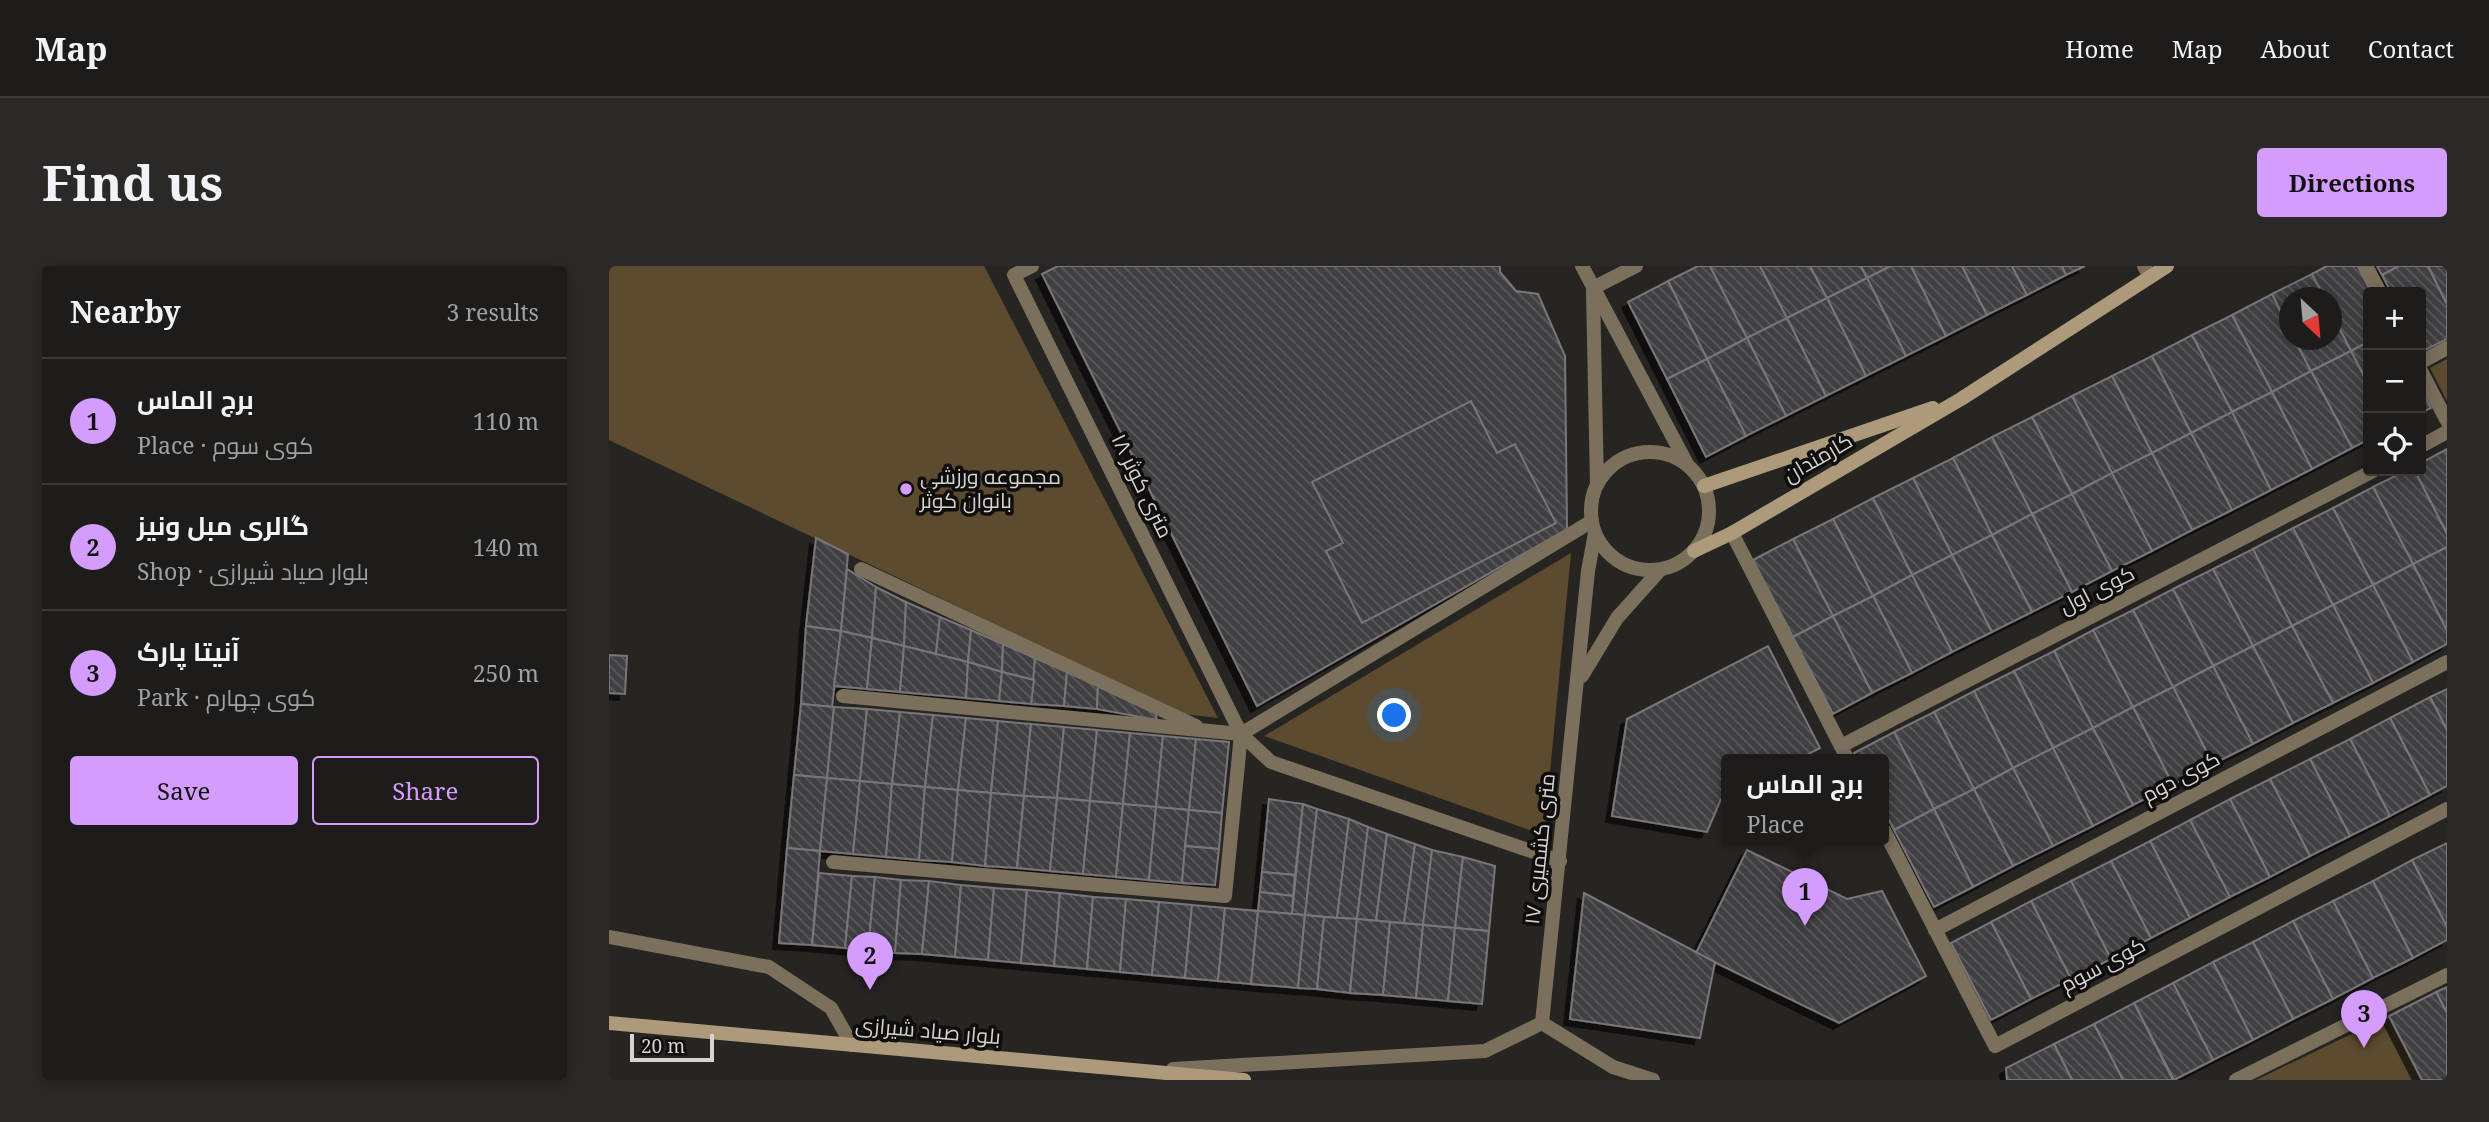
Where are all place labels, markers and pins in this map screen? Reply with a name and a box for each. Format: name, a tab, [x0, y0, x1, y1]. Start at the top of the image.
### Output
place label: مجموعه ورزشی بانوان کوثر	[919, 462, 1061, 514]
marker: مجموعه ورزشی بانوان کوثر	[898, 481, 914, 497]
pin: 1	[1782, 868, 1828, 926]
pin: 2	[847, 932, 893, 990]
pin: 3	[2341, 990, 2387, 1048]

